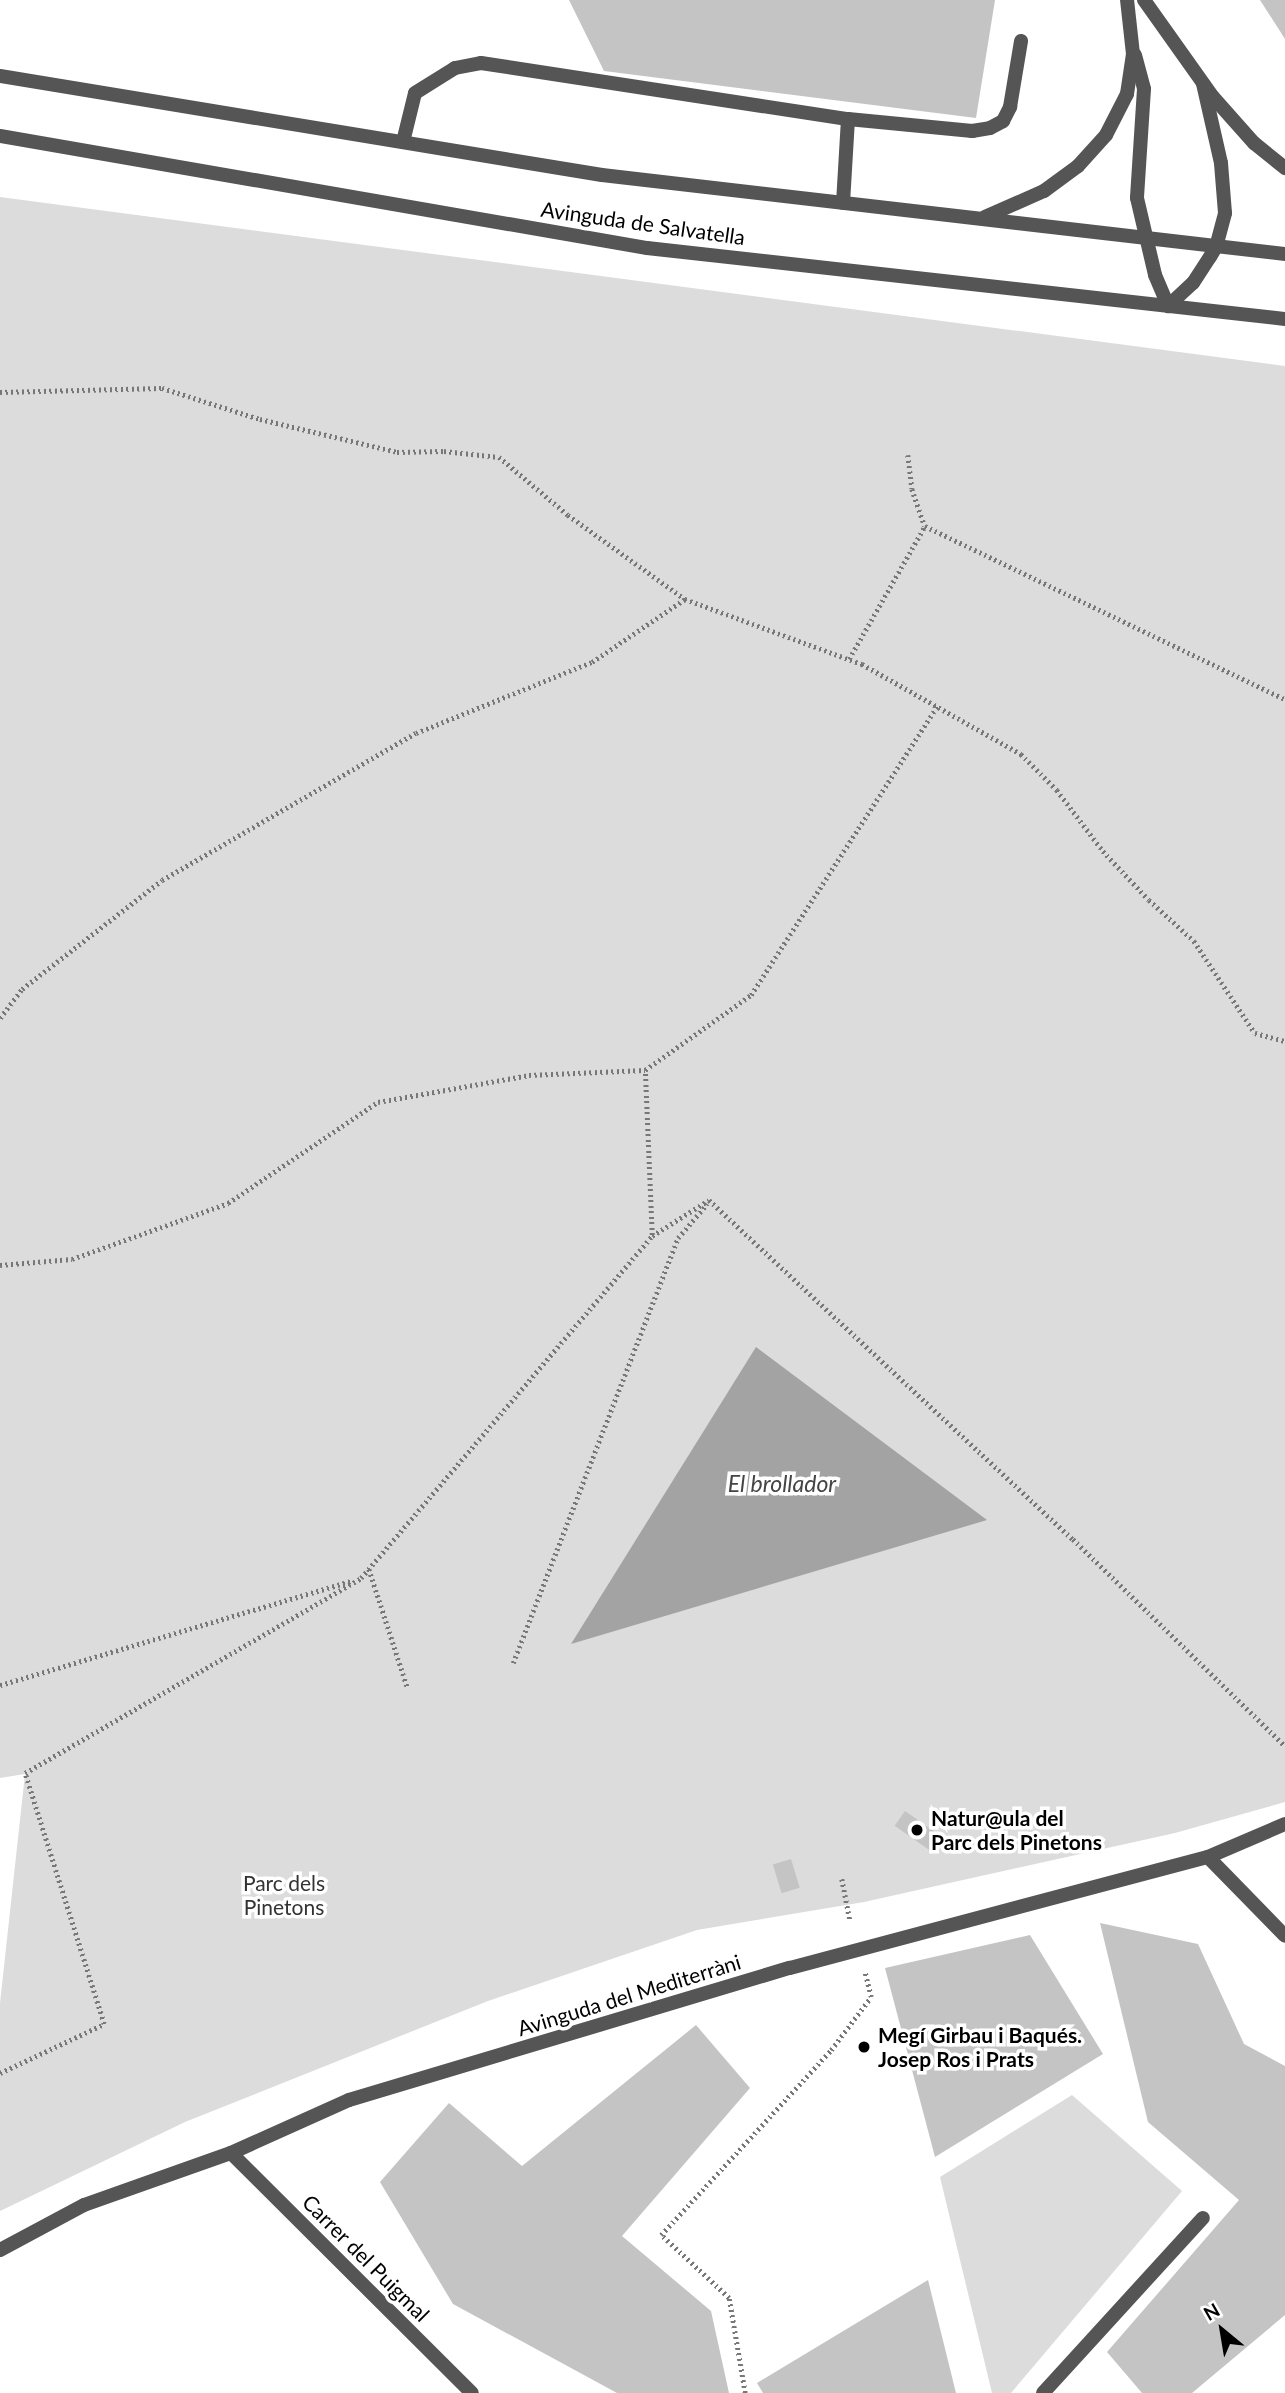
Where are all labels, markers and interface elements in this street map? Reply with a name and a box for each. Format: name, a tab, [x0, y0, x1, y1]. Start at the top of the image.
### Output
street label: Avinguda de Salvatella	[539, 196, 747, 250]
water label: El brollador	[728, 1469, 836, 1497]
place label: Natur@ula del Parc dels Pinetons	[931, 1805, 1102, 1855]
marker: Natur@ula del Parc dels Pinetons	[909, 1822, 925, 1838]
park label: Parc dels Pinetons	[243, 1870, 325, 1920]
street label: Avinguda del Mediterràni	[514, 1949, 744, 2041]
place label: Megí Girbau i Baqués. Josep Ros i Prats	[878, 2022, 1082, 2072]
marker: Megí Girbau i Baqués. Josep Ros i Prats	[856, 2039, 872, 2055]
street label: Carrer del Puigmal	[297, 2189, 435, 2327]
north arrow	[1187, 2295, 1257, 2365]
text: N	[1199, 2298, 1223, 2325]

